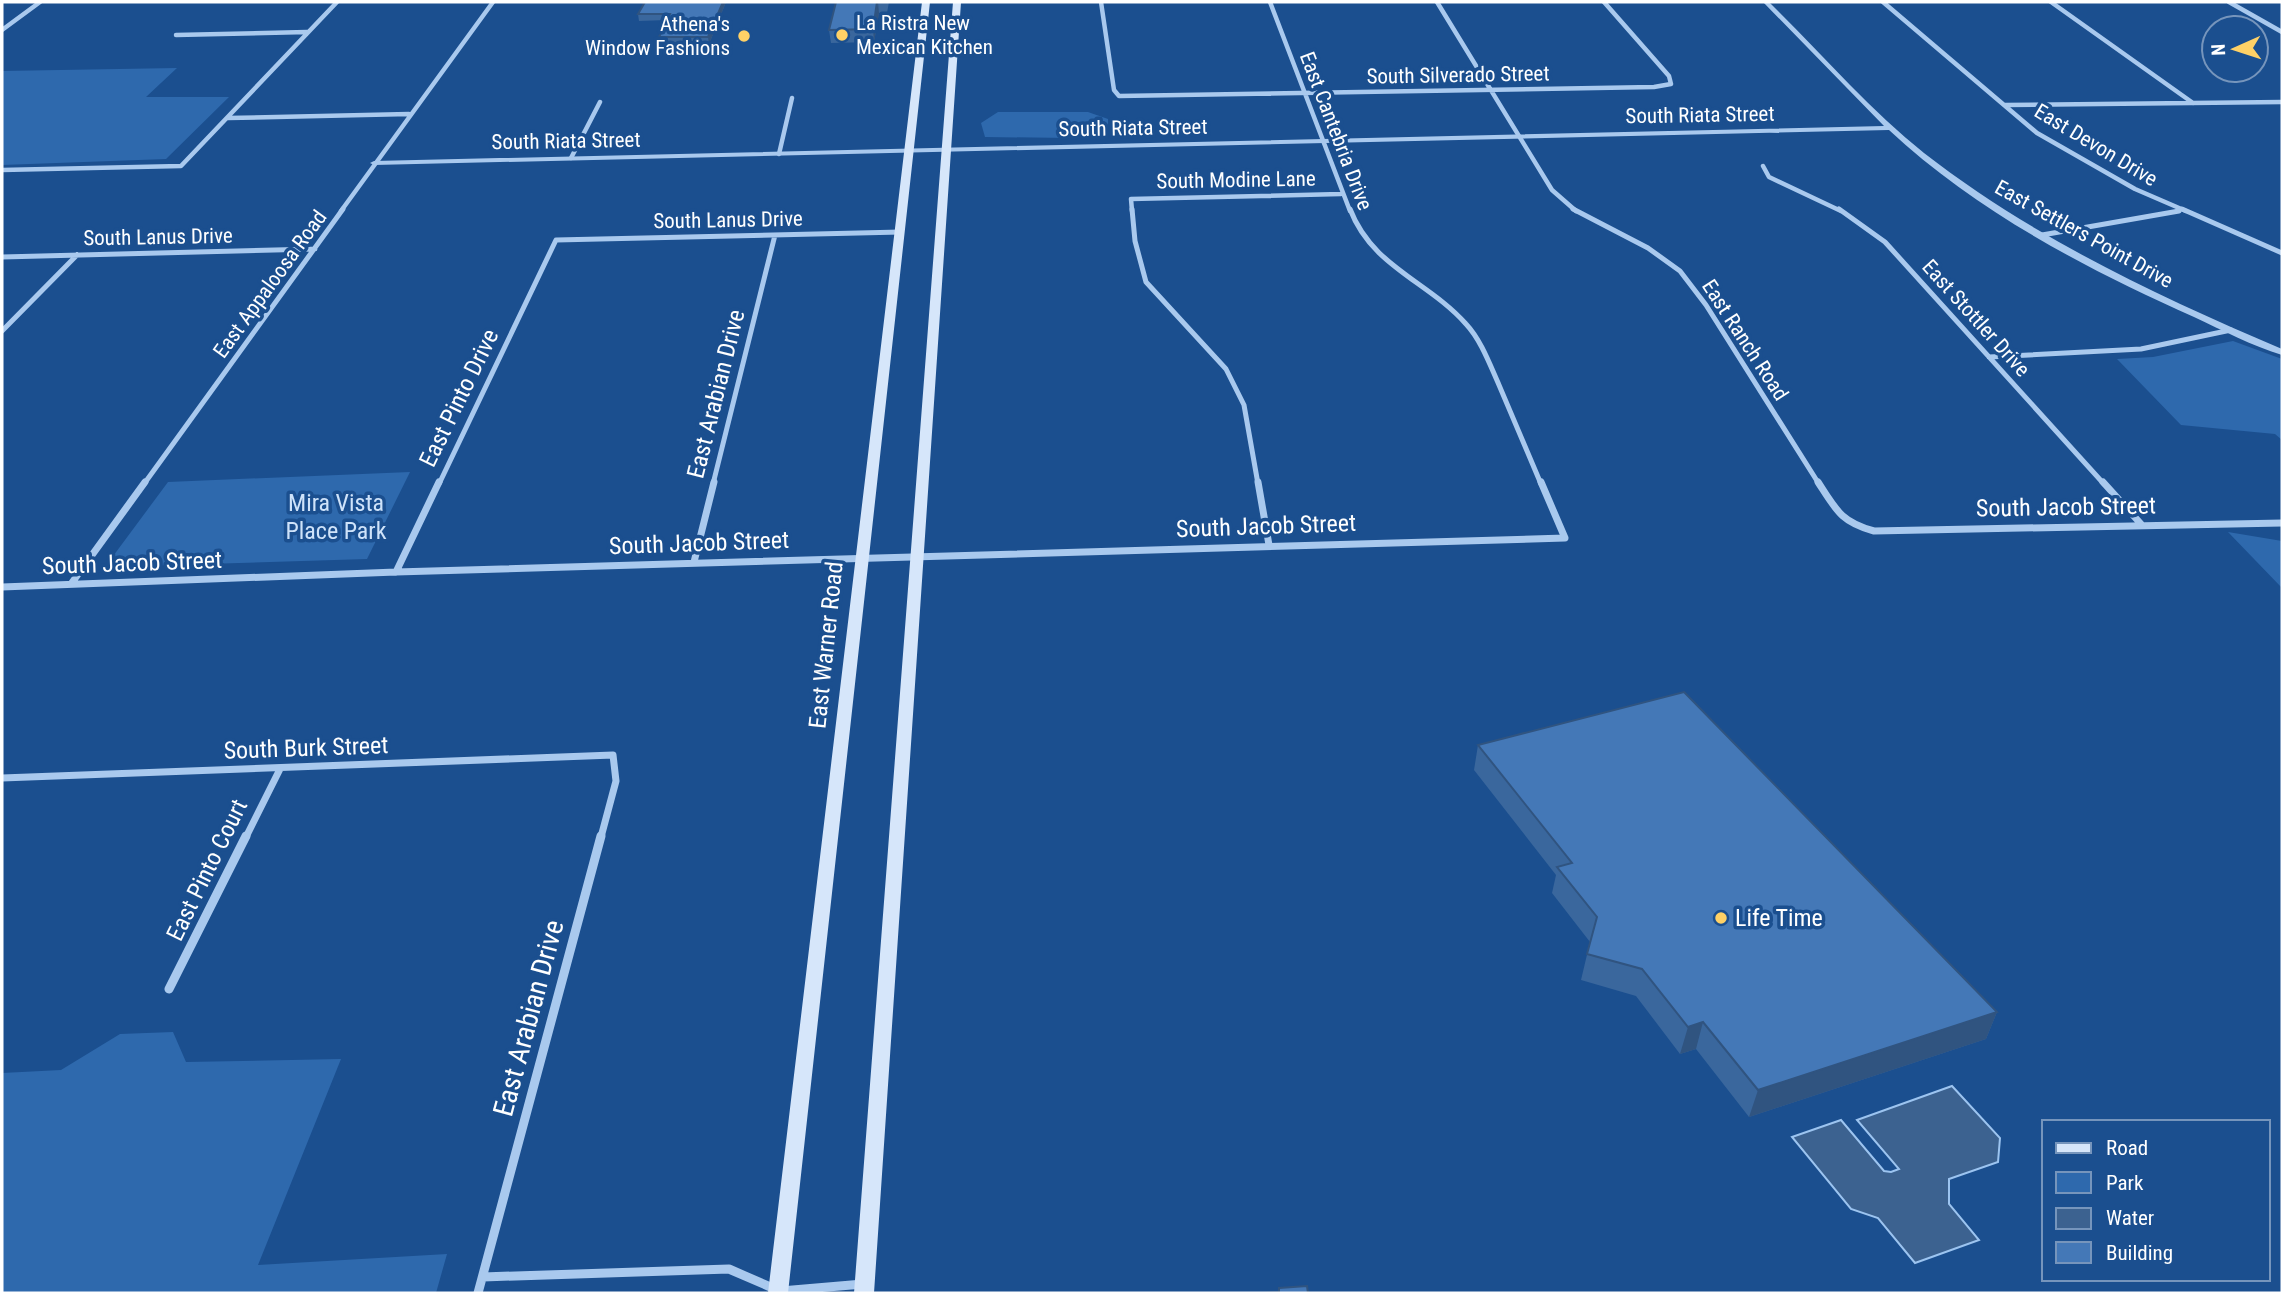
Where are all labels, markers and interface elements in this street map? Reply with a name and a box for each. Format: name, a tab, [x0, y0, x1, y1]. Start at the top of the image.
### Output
place label: La Ristra New Mexican Kitchen	[856, 11, 993, 59]
place label: Athena's Window Fashions	[585, 12, 730, 60]
north arrow	[2200, 14, 2270, 84]
marker: La Ristra New Mexican Kitchen	[834, 27, 850, 43]
marker: Athena's Window Fashions	[736, 28, 752, 44]
text: N	[2207, 43, 2230, 56]
street label: East Cantebria Drive	[1295, 48, 1377, 214]
street label: South Silverado Street	[1366, 61, 1550, 89]
street label: East Devon Drive	[2030, 99, 2162, 191]
street label: South Riata Street	[1625, 102, 1775, 128]
street label: South Riata Street	[1058, 115, 1208, 141]
street label: South Riata Street	[491, 128, 641, 154]
street label: South Modine Lane	[1156, 167, 1316, 193]
street label: East Settlers Point Drive	[1991, 175, 2177, 293]
street label: East Appaloosa Road	[208, 206, 332, 362]
street label: South Lanus Drive	[653, 207, 803, 233]
street label: South Lanus Drive	[83, 224, 233, 250]
street label: East Stottler Drive	[1917, 255, 2035, 381]
street label: East Ranch Road	[1697, 275, 1793, 405]
street label: East Arabian Drive	[681, 307, 751, 481]
street label: East Pinto Drive	[414, 325, 504, 471]
park label: Mira Vista Place Park	[286, 489, 387, 545]
street label: South Jacob Street	[1976, 491, 2156, 523]
street label: South Jacob Street	[1176, 509, 1356, 543]
street label: South Jacob Street	[609, 526, 789, 560]
street label: South Jacob Street	[42, 546, 222, 580]
street label: East Warner Road	[803, 560, 849, 730]
street label: South Burk Street	[223, 731, 389, 765]
street label: East Pinto Court	[161, 795, 253, 945]
place label: Life Time	[1735, 904, 1823, 932]
marker: Life Time	[1713, 910, 1729, 926]
street label: East Arabian Drive	[486, 916, 571, 1120]
legend	[2042, 1120, 2270, 1281]
text: Road	[2106, 1136, 2148, 1160]
text: Park	[2106, 1171, 2144, 1195]
text: Water	[2106, 1206, 2154, 1230]
text: Building	[2106, 1241, 2173, 1265]

